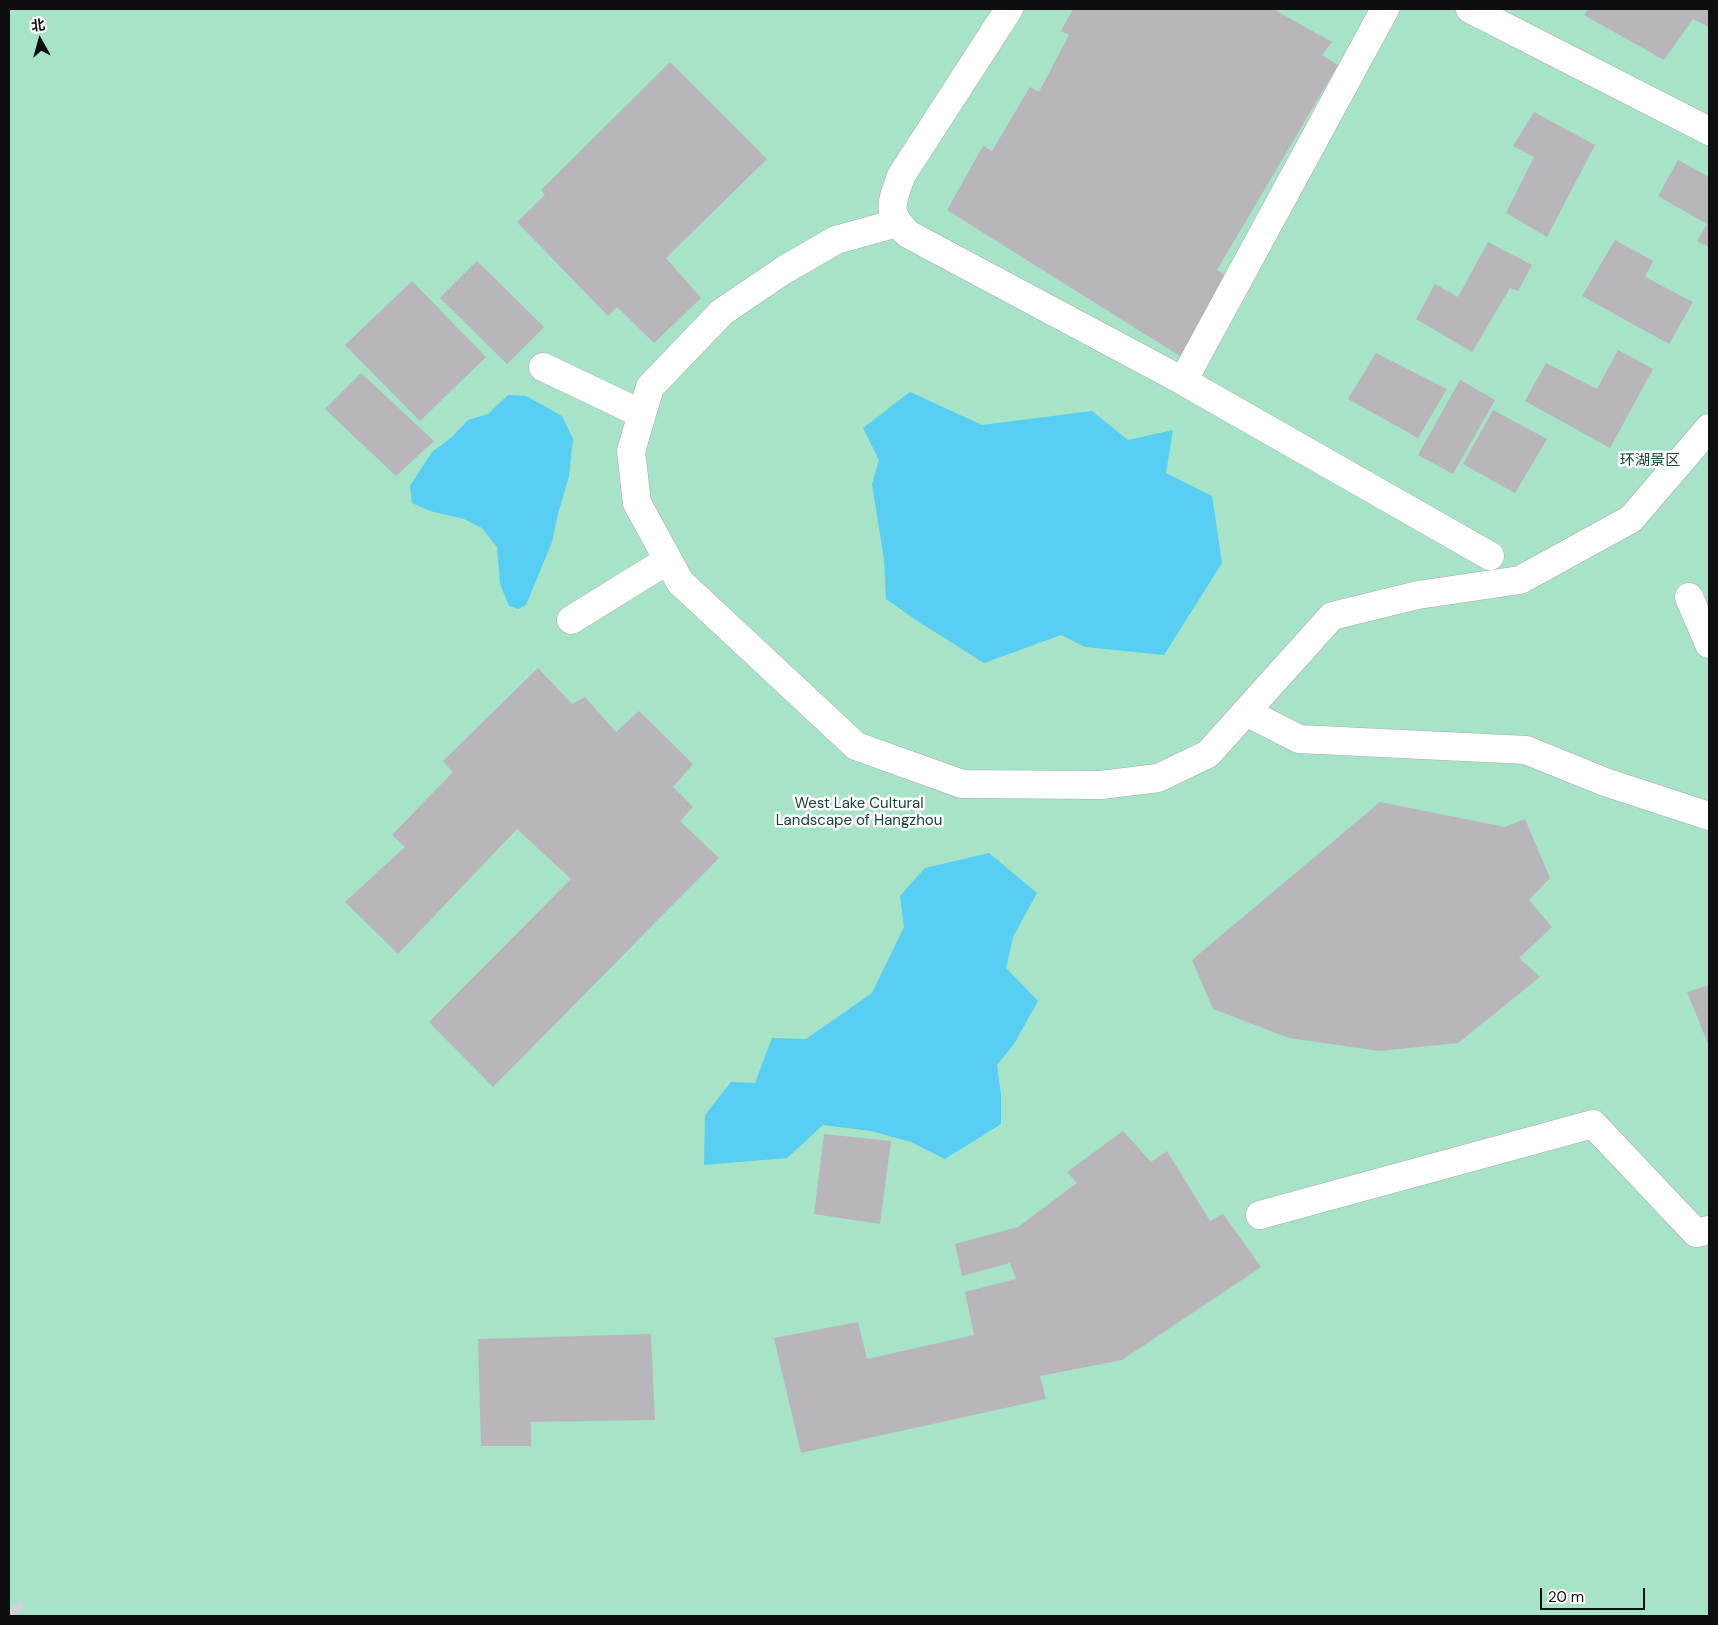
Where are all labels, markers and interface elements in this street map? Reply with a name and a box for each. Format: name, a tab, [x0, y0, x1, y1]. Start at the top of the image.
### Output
north arrow	[15, 15, 65, 65]
text: 北	[30, 15, 46, 35]
park label: 环湖景区	[1620, 452, 1680, 470]
park label: West Lake Cultural Landscape of Hangzhou	[776, 795, 942, 830]
scale bar	[1543, 1578, 1648, 1610]
text: 20 m	[1548, 1587, 1584, 1607]

